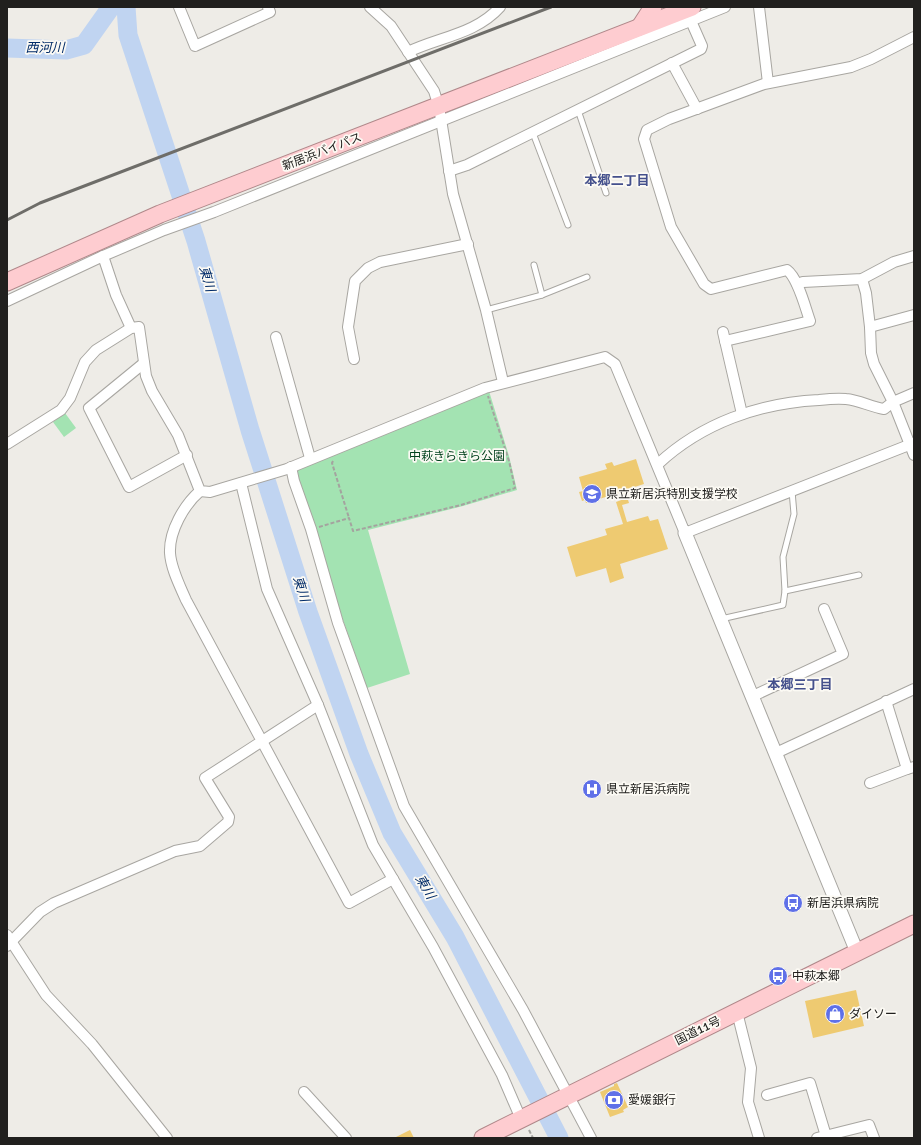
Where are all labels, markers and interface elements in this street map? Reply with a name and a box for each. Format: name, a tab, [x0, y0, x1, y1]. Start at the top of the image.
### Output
water label: 西河川	[25, 40, 66, 56]
street label: 新居浜バイパス	[280, 130, 364, 174]
district label: 本郷二丁目	[584, 173, 650, 189]
water label: 東川	[196, 264, 219, 296]
park label: 中萩きらきら公園	[409, 449, 505, 464]
school or university icon: 県立新居浜特別支援学校	[581, 483, 603, 505]
place label: 県立新居浜特別支援学校	[606, 487, 738, 502]
water label: 東川	[289, 574, 313, 606]
district label: 本郷三丁目	[767, 677, 833, 693]
hospital icon: 県立新居浜病院	[581, 778, 603, 800]
place label: 県立新居浜病院	[606, 782, 690, 797]
water label: 東川	[411, 872, 440, 904]
bus stop icon: 新居浜県病院	[782, 892, 804, 914]
place label: 新居浜県病院	[807, 896, 879, 911]
bus stop icon: 中萩本郷	[767, 965, 789, 987]
place label: 中萩本郷	[792, 969, 840, 984]
shop icon: ダイソー	[824, 1003, 846, 1025]
place label: ダイソー	[849, 1007, 897, 1022]
street label: 国道11号	[673, 1014, 723, 1048]
bank icon: 愛媛銀行	[603, 1089, 625, 1111]
place label: 愛媛銀行	[628, 1093, 676, 1108]

